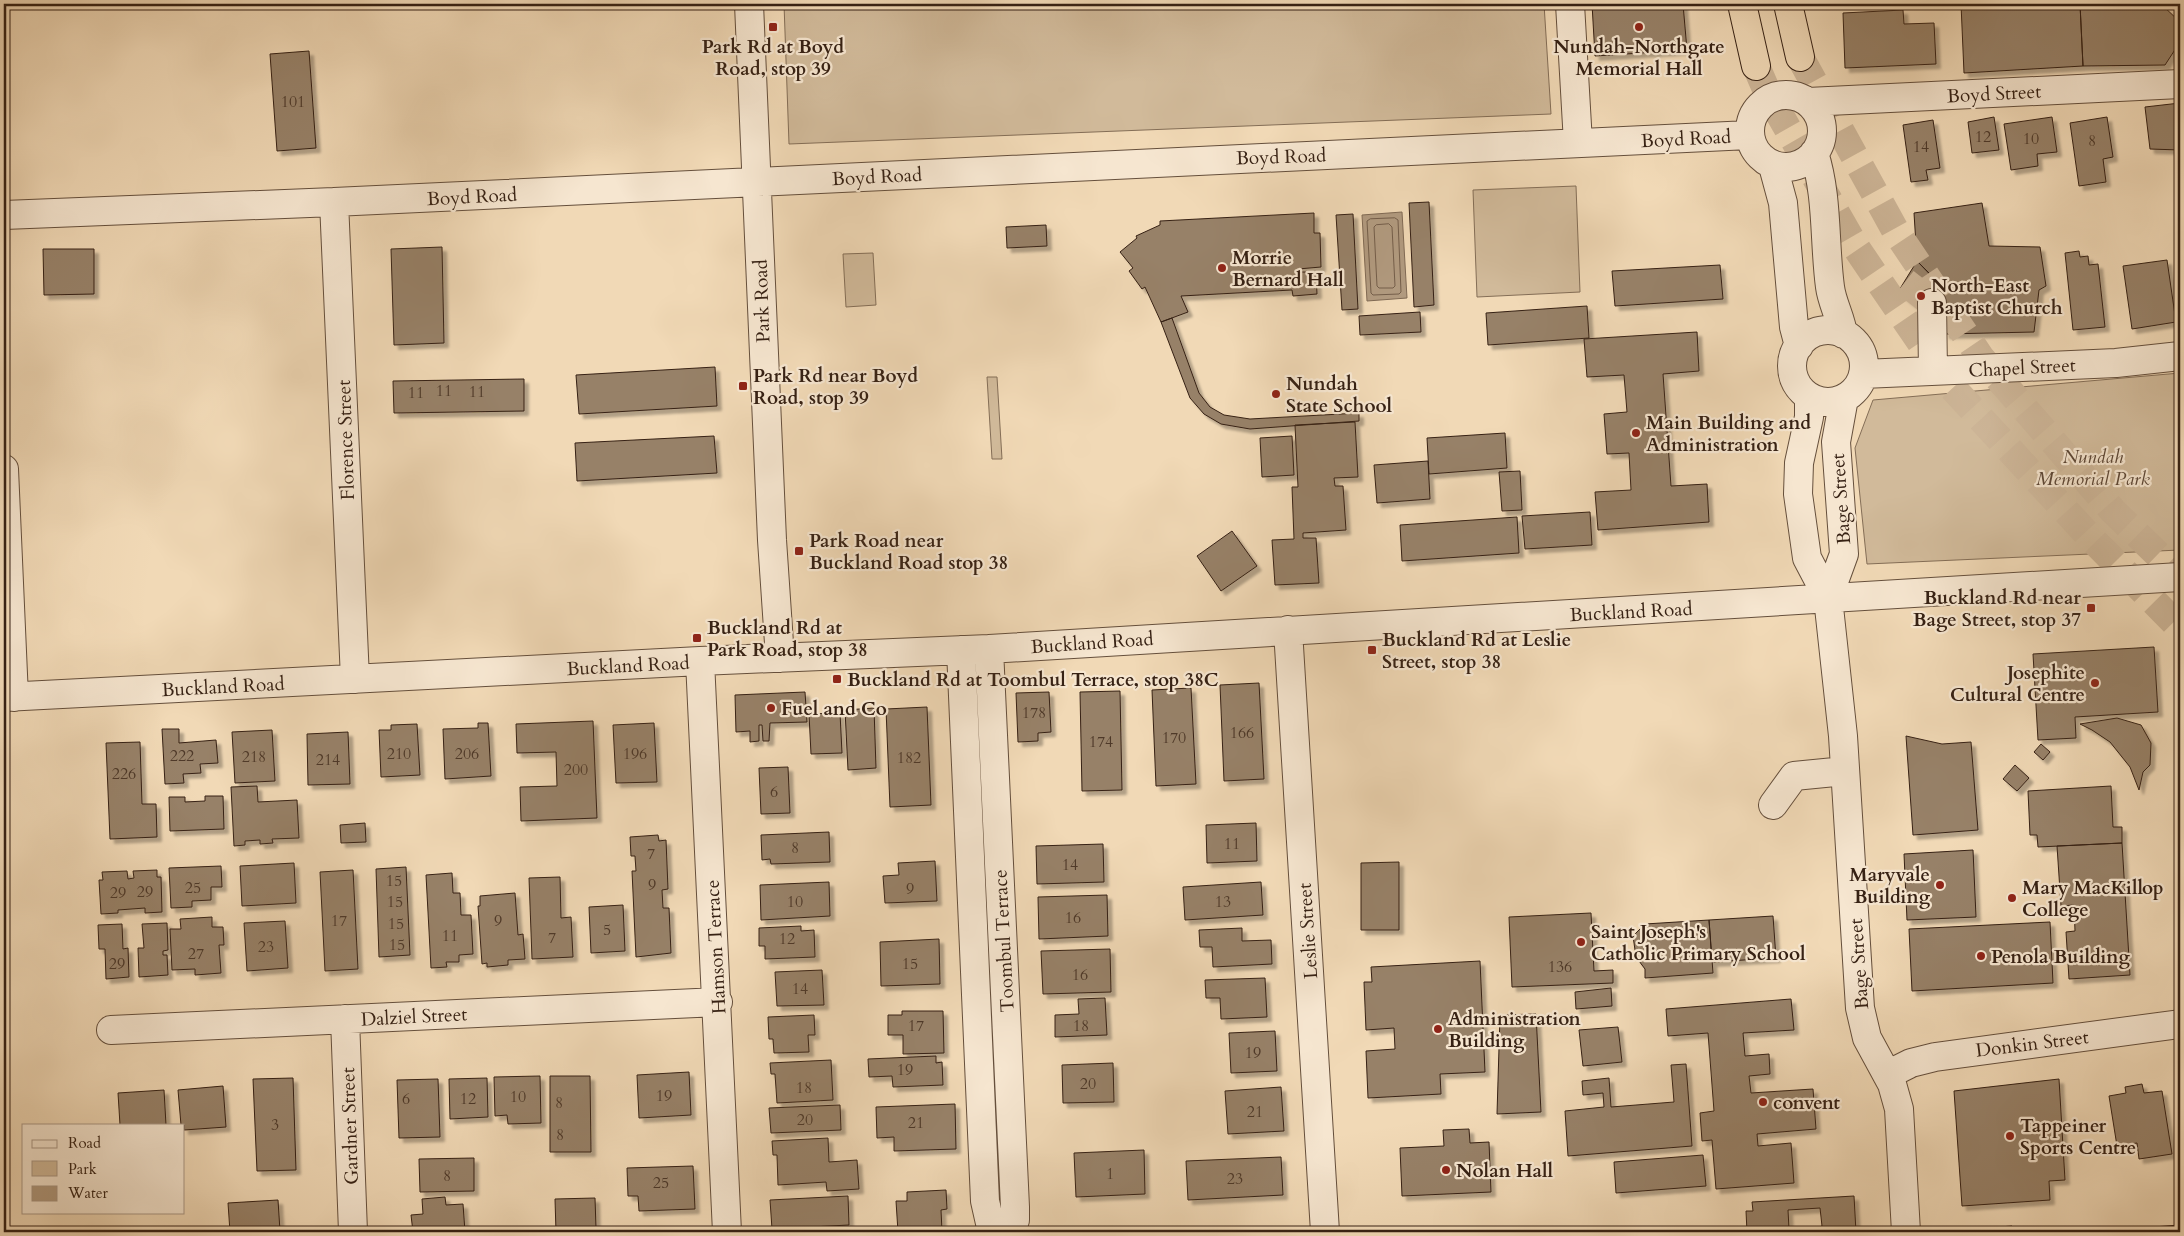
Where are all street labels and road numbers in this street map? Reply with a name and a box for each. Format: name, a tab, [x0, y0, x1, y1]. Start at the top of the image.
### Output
street label: Boyd Street	[1946, 79, 2042, 109]
street label: Boyd Road	[1640, 124, 1732, 154]
street label: Boyd Road	[1236, 142, 1327, 172]
street label: Boyd Road	[831, 162, 923, 192]
street label: Boyd Road	[426, 182, 518, 212]
street label: Park Road	[748, 259, 776, 343]
street label: Chapel Street	[1968, 352, 2076, 384]
street label: Florence Street	[331, 379, 361, 501]
street label: Bage Street	[1825, 453, 1857, 545]
street label: Buckland Road	[1569, 596, 1693, 628]
street label: Buckland Road	[1030, 626, 1154, 660]
street label: Buckland Road	[566, 650, 690, 682]
street label: Buckland Road	[161, 671, 285, 703]
street label: Toombul Terrace	[987, 869, 1021, 1013]
street label: Hamson Terrace	[699, 879, 733, 1015]
street label: Leslie Street	[1292, 882, 1324, 980]
street label: Bage Street	[1843, 918, 1875, 1010]
street label: Dalziel Street	[360, 1001, 468, 1033]
street label: Donkin Street	[1974, 1024, 2090, 1064]
street label: Gardner Street	[335, 1067, 365, 1185]

